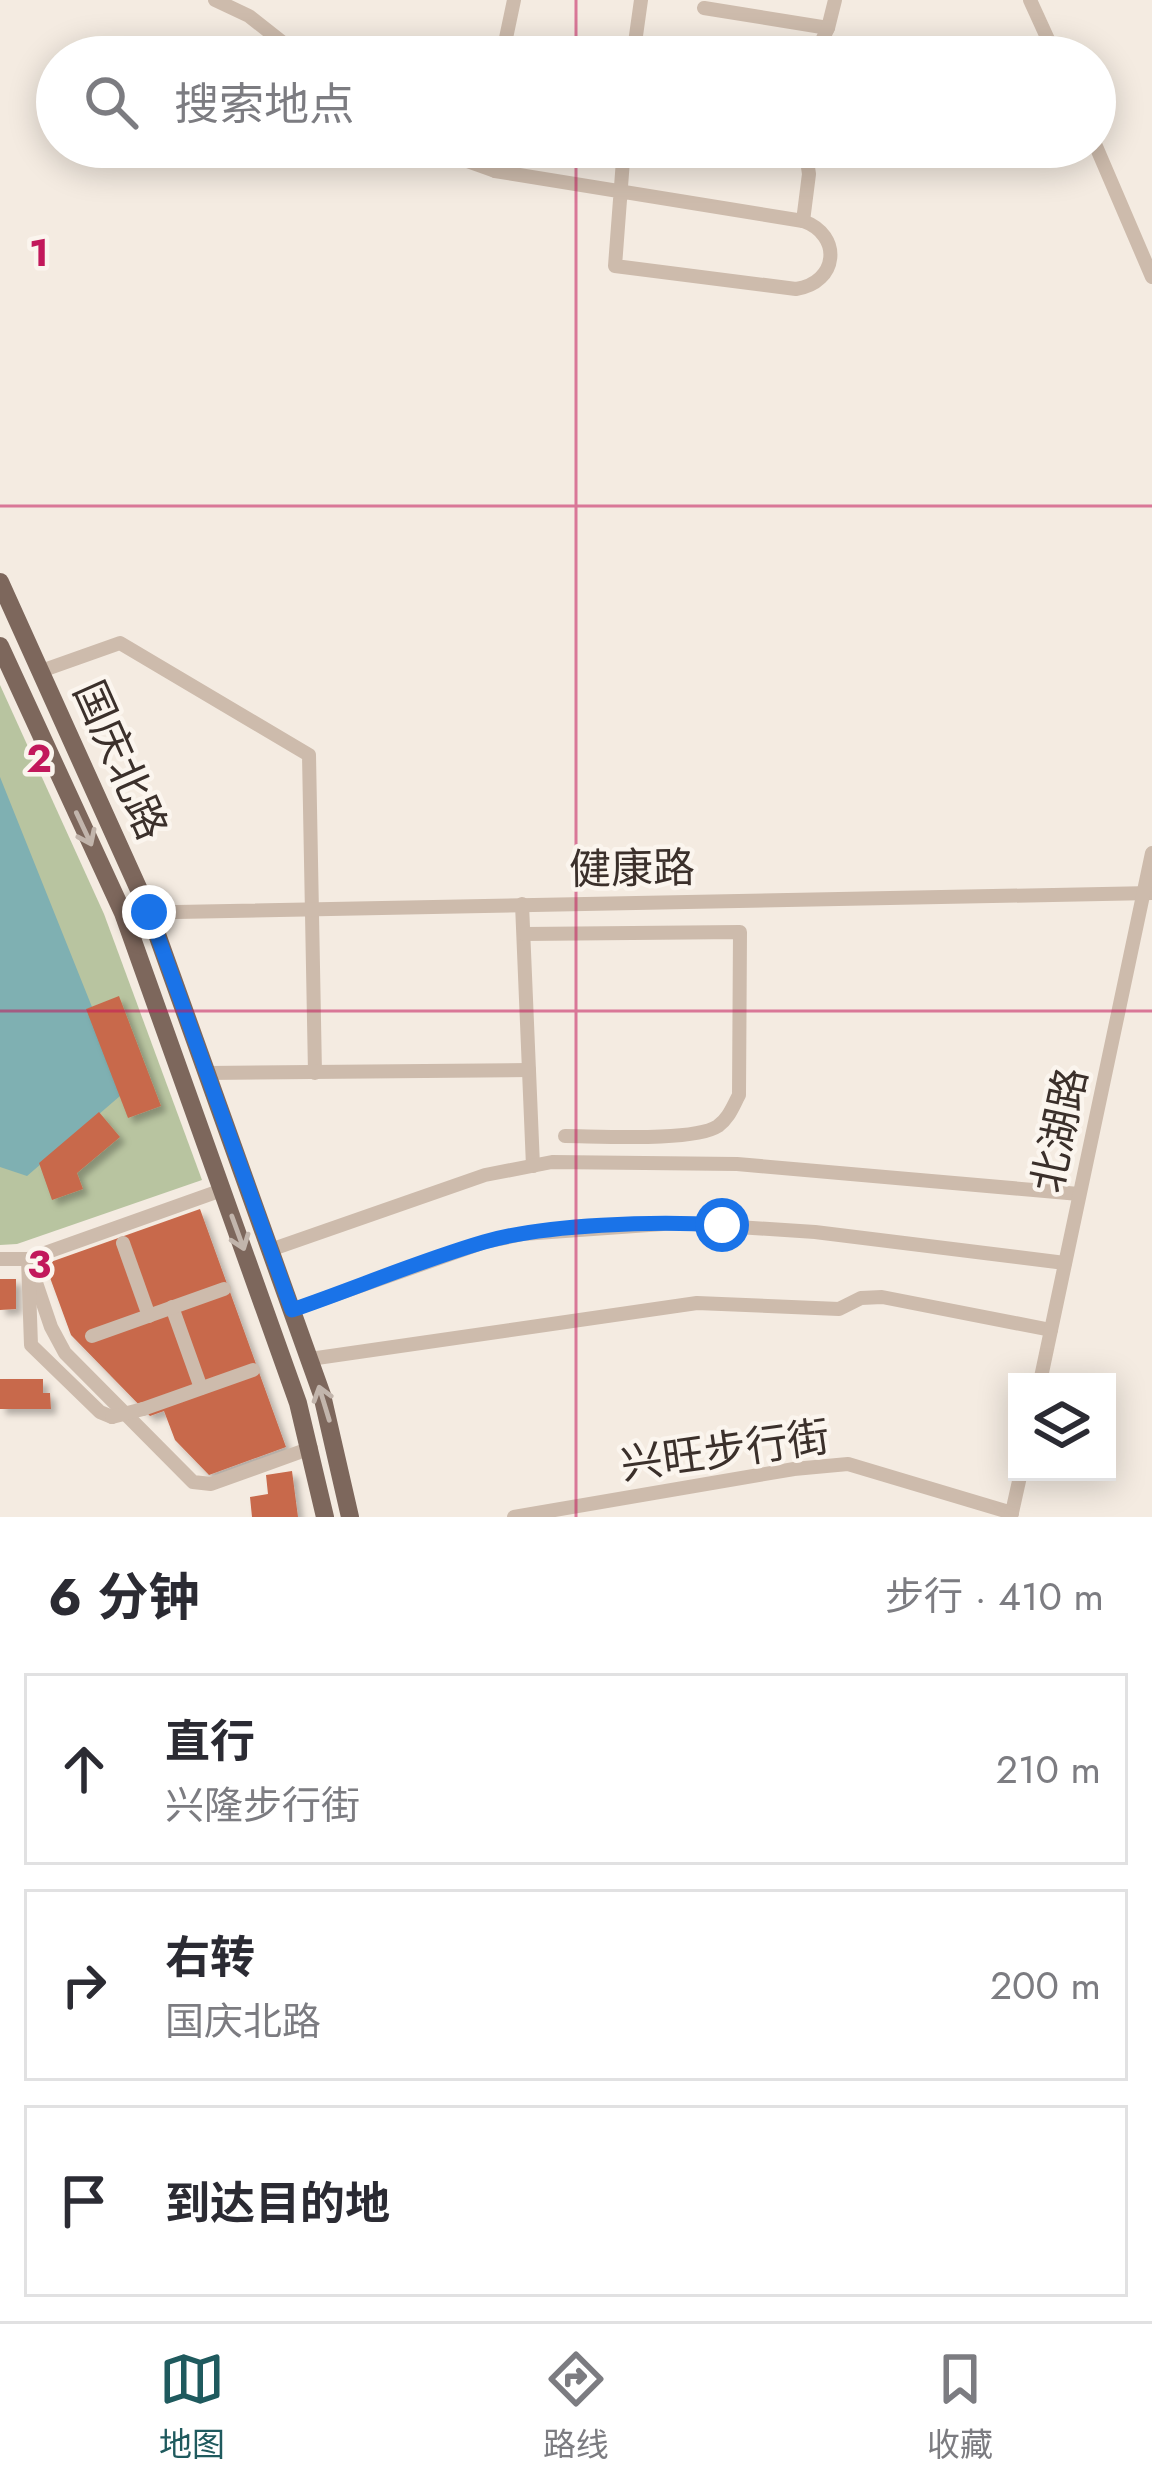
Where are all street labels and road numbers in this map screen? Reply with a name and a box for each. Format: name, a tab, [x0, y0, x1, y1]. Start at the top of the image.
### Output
street label: 国庆北路	[59, 671, 183, 849]
street label: 健康路	[568, 837, 696, 900]
street label: 北湖路	[1017, 1062, 1102, 1198]
street label: 兴旺步行街	[617, 1406, 833, 1495]

